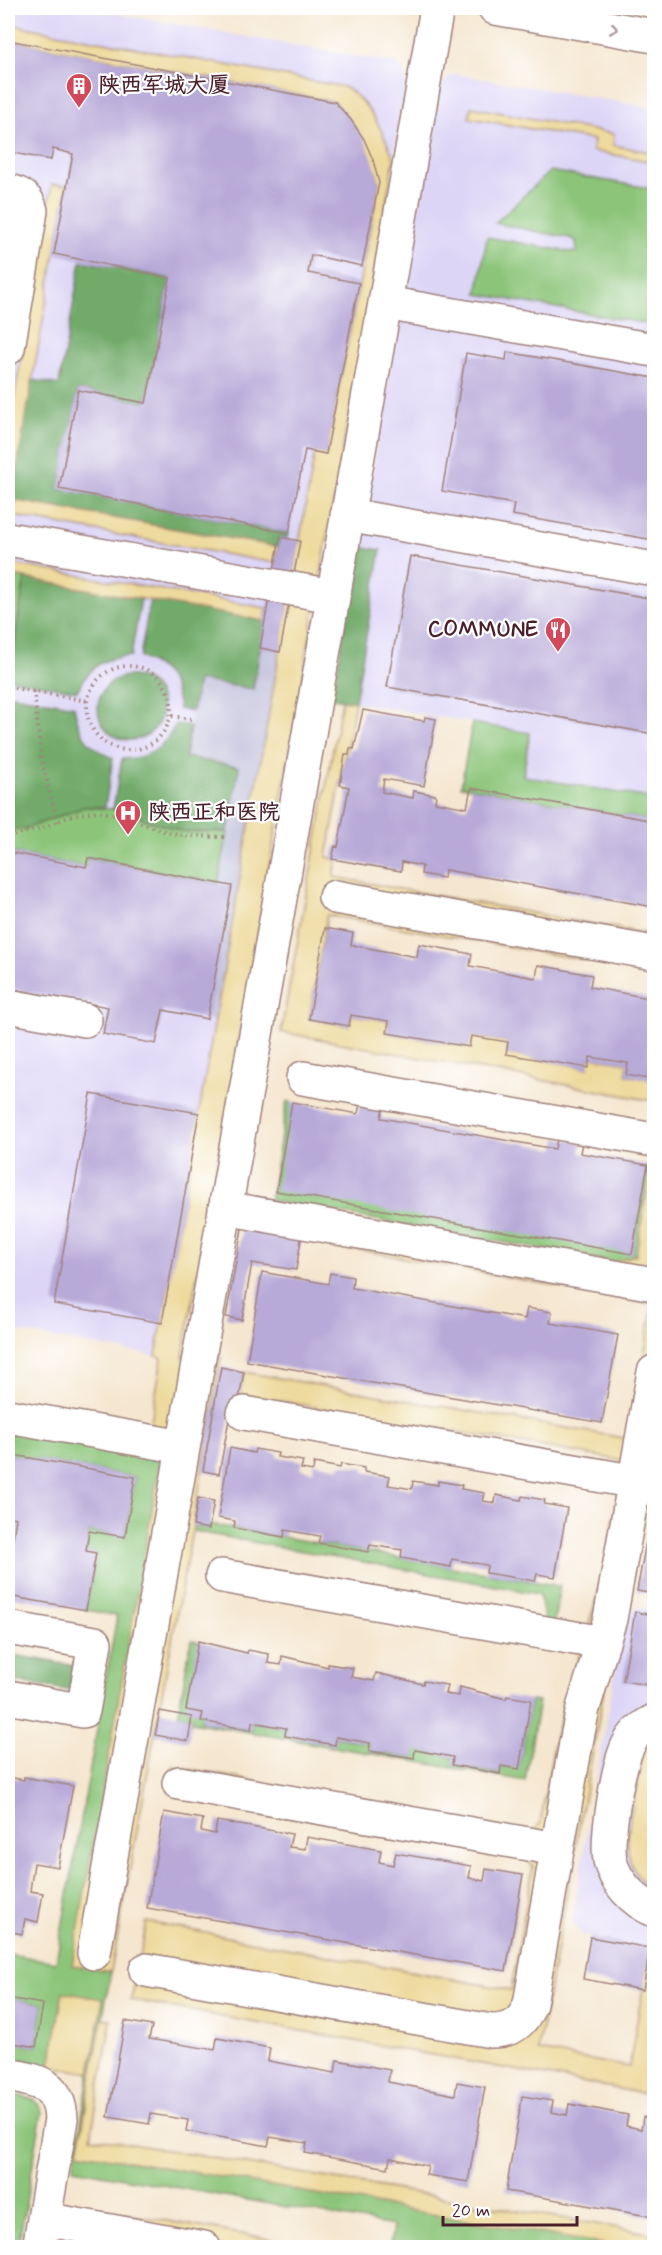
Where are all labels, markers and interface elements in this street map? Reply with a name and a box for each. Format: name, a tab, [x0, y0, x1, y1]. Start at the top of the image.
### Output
one-way arrow	[610, 22, 619, 34]
building icon: 陕西军城大厦	[64, 71, 94, 109]
place label: 陕西军城大厦	[98, 72, 230, 100]
restaurant icon: COMMUNE	[543, 615, 573, 653]
place label: COMMUNE	[428, 616, 538, 644]
hospital icon: 陕西正和医院	[113, 798, 143, 836]
place label: 陕西正和医院	[148, 799, 280, 827]
scale bar	[443, 2189, 576, 2227]
text: 20 m	[452, 2199, 490, 2223]

